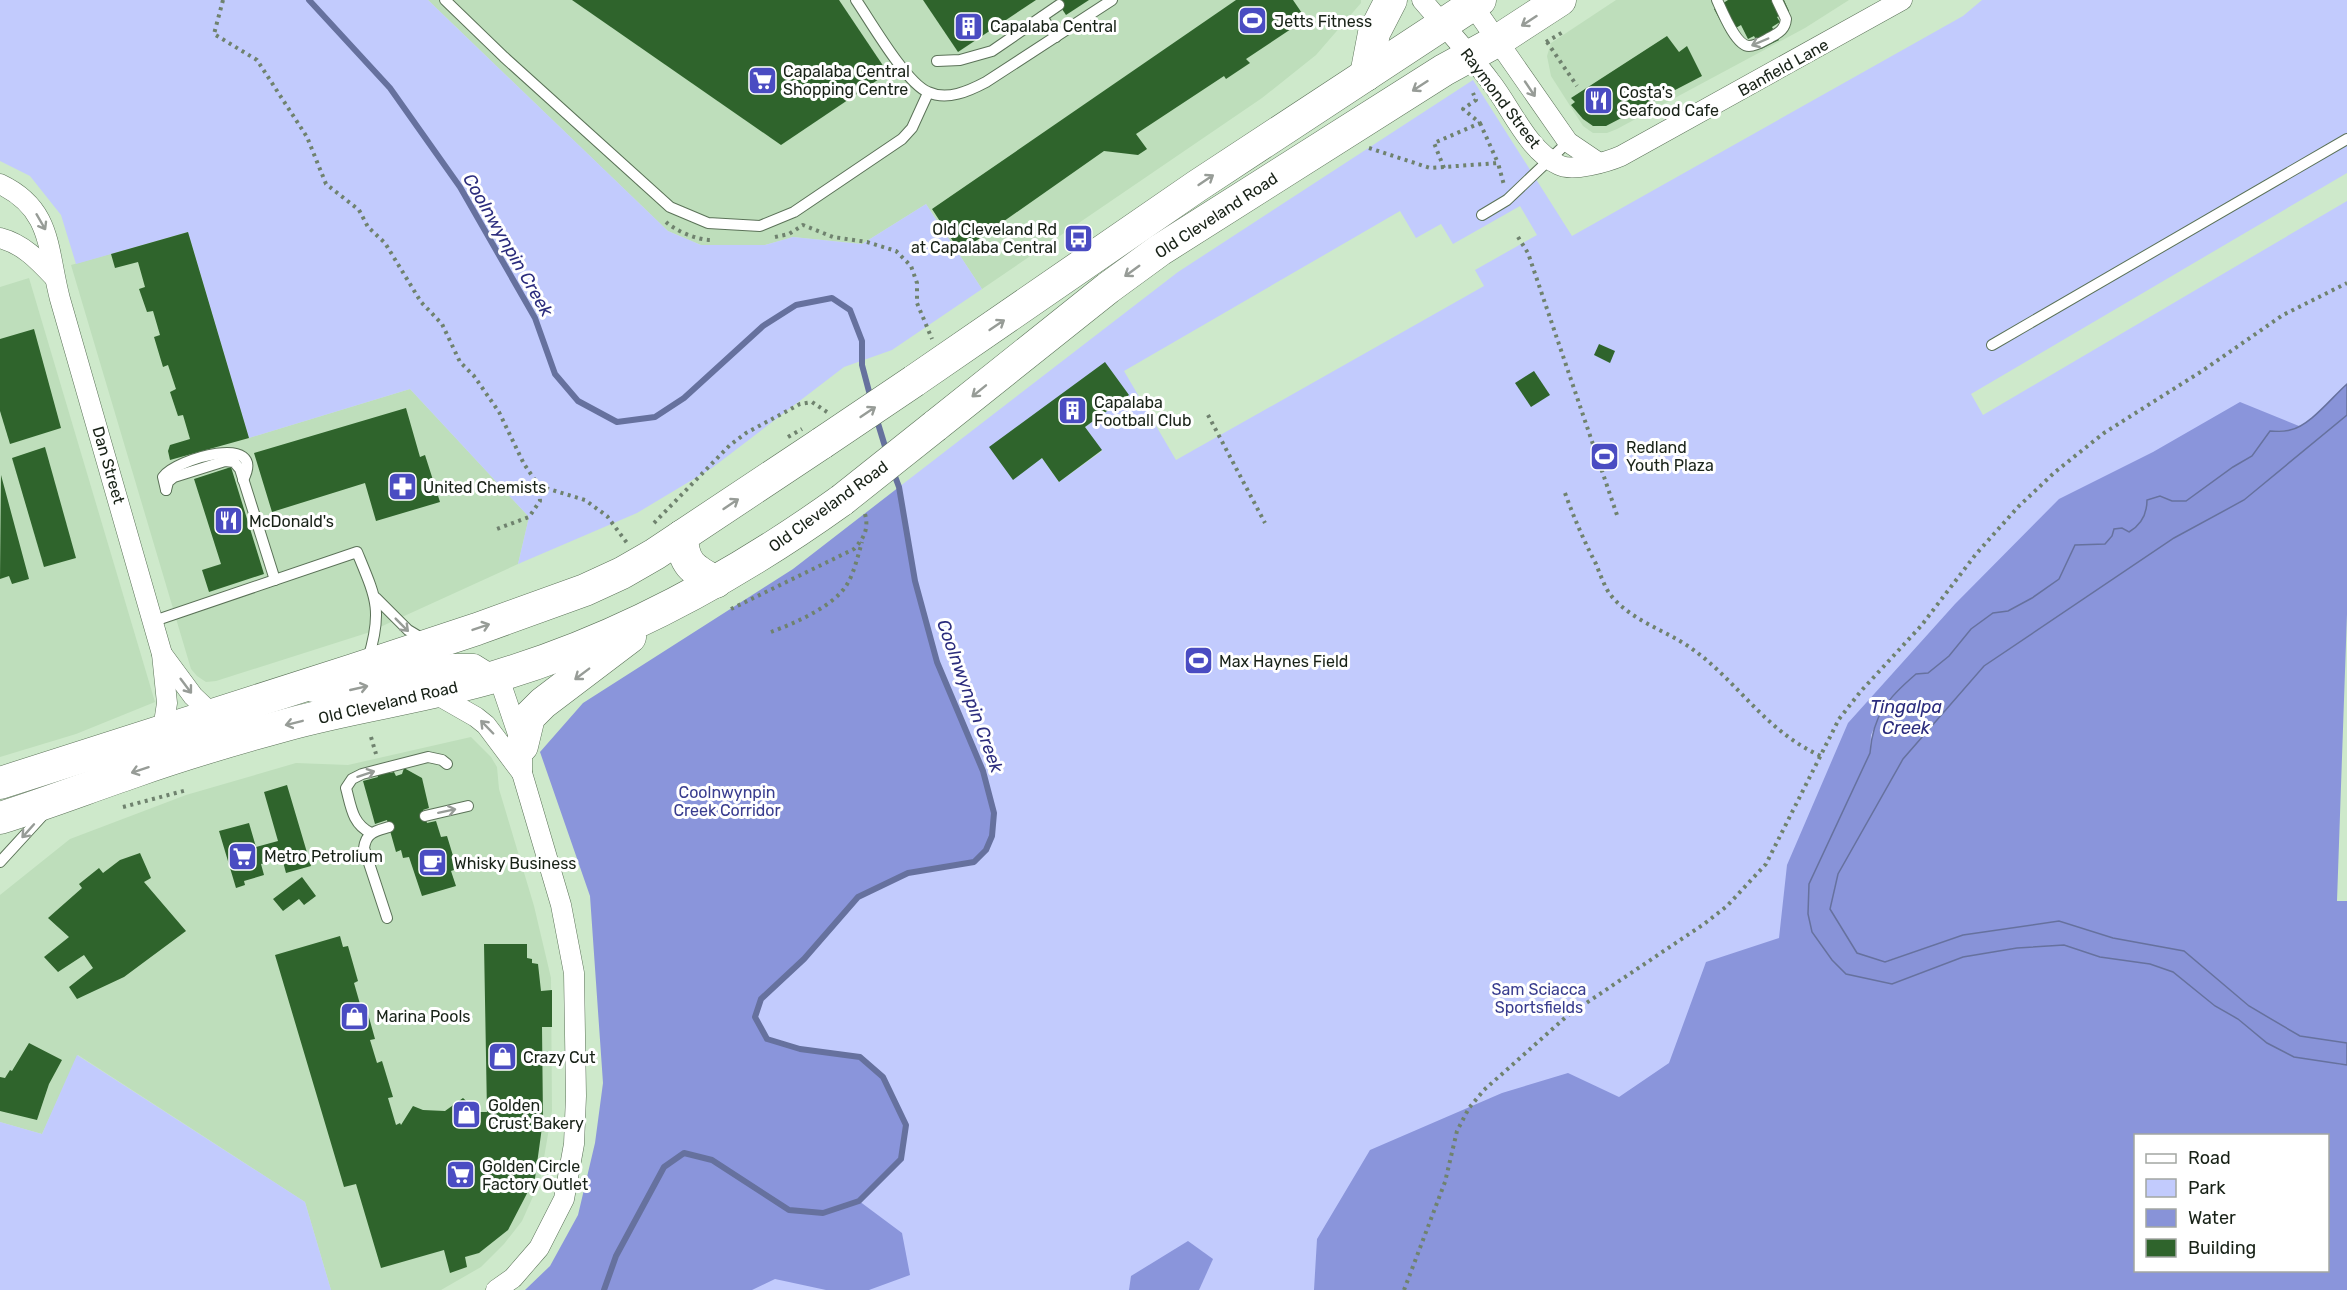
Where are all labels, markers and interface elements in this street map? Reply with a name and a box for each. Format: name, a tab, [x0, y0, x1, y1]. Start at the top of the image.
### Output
sports icon: Jetts Fitness	[1237, 5, 1269, 37]
building icon: Capalaba Central	[953, 10, 985, 42]
place label: Jetts Fitness	[1274, 12, 1372, 31]
one-way arrow	[1521, 15, 1538, 27]
place label: Capalaba Central	[990, 17, 1117, 36]
street label: Banfield Lane	[1735, 35, 1832, 100]
one-way arrow	[1751, 37, 1769, 48]
street label: Raymond Street	[1457, 44, 1545, 152]
place label: Capalaba Central Shopping Centre	[783, 62, 910, 99]
supermarket icon: Capalaba Central Shopping Centre	[746, 64, 778, 96]
one-way arrow	[1412, 80, 1429, 92]
one-way arrow	[1524, 80, 1536, 97]
place label: Costa's Seafood Cafe	[1619, 83, 1719, 120]
restaurant icon: Costa's Seafood Cafe	[1582, 85, 1614, 117]
street label: Old Cleveland Road	[1151, 169, 1281, 262]
water label: Coolnwynpin Creek	[458, 170, 558, 321]
one-way arrow	[1197, 174, 1213, 186]
one-way arrow	[35, 213, 47, 230]
place label: Old Cleveland Rd at Capalaba Central	[911, 220, 1057, 257]
bus stop icon: Old Cleveland Rd at Capalaba Central	[1062, 222, 1094, 254]
one-way arrow	[1124, 264, 1140, 277]
one-way arrow	[988, 318, 1005, 330]
one-way arrow	[971, 385, 987, 398]
place label: Capalaba Football Club	[1094, 393, 1191, 430]
building icon: Capalaba Football Club	[1057, 395, 1089, 427]
one-way arrow	[859, 406, 876, 418]
street label: Dan Street	[88, 424, 129, 506]
place label: Redland Youth Plaza	[1626, 438, 1714, 475]
sports icon: Redland Youth Plaza	[1589, 440, 1621, 472]
street label: Old Cleveland Road	[765, 457, 892, 556]
pharmacy icon: United Chemists	[386, 471, 418, 503]
place label: United Chemists	[423, 478, 546, 497]
one-way arrow	[723, 498, 740, 511]
restaurant icon: McDonald's	[212, 505, 244, 537]
place label: McDonald's	[249, 512, 334, 531]
water label: Coolnwynpin Creek	[932, 616, 1008, 776]
one-way arrow	[395, 617, 410, 632]
one-way arrow	[471, 621, 490, 632]
sports icon: Max Haynes Field	[1182, 645, 1214, 677]
place label: Max Haynes Field	[1219, 652, 1348, 671]
one-way arrow	[575, 668, 591, 680]
one-way arrow	[179, 677, 192, 693]
street label: Old Cleveland Road	[316, 677, 460, 728]
one-way arrow	[349, 682, 368, 693]
water label: Tingalpa Creek	[1870, 696, 1943, 739]
one-way arrow	[285, 718, 304, 730]
one-way arrow	[479, 720, 494, 735]
one-way arrow	[131, 765, 150, 776]
one-way arrow	[356, 768, 375, 779]
park label: Coolnwynpin Creek Corridor	[673, 783, 781, 820]
one-way arrow	[436, 805, 456, 816]
one-way arrow	[21, 823, 35, 838]
supermarket icon: Metro Petrolium	[227, 840, 259, 872]
place label: Metro Petrolium	[264, 847, 383, 866]
cafe icon: Whisky Business	[417, 847, 449, 879]
place label: Whisky Business	[454, 854, 577, 873]
park label: Sam Sciacca Sportsfields	[1492, 980, 1586, 1017]
shop icon: Marina Pools	[339, 1000, 371, 1032]
place label: Marina Pools	[376, 1007, 471, 1026]
shop icon: Crazy Cut	[486, 1041, 518, 1073]
place label: Crazy Cut	[523, 1048, 595, 1067]
place label: Golden Crust Bakery	[488, 1096, 584, 1133]
shop icon: Golden Crust Bakery	[451, 1098, 483, 1130]
legend	[2134, 1134, 2329, 1272]
text: Road	[2188, 1147, 2231, 1169]
place label: Golden Circle Factory Outlet	[482, 1157, 588, 1194]
supermarket icon: Golden Circle Factory Outlet	[445, 1159, 477, 1191]
text: Park	[2188, 1177, 2226, 1199]
text: Water	[2188, 1207, 2236, 1229]
text: Building	[2188, 1237, 2256, 1259]

